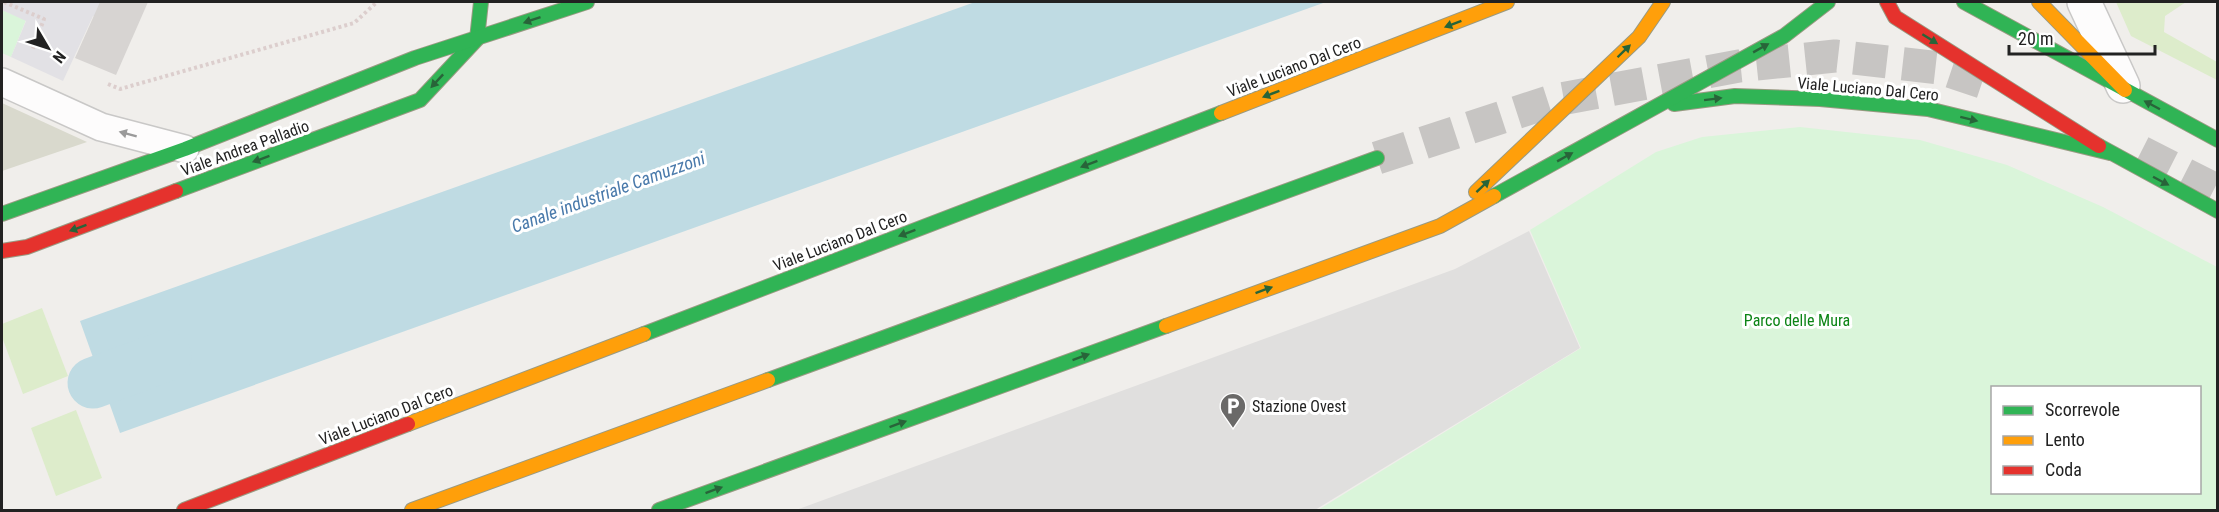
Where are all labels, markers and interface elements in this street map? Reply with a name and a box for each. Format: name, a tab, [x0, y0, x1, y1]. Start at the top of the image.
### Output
one-way arrow	[523, 16, 541, 25]
north arrow	[18, 18, 78, 78]
scale bar	[2009, 18, 2154, 56]
one-way arrow	[1444, 20, 1462, 29]
text: 20 m	[2018, 28, 2053, 49]
street label: Viale Luciano Dal Cero	[1224, 33, 1364, 101]
one-way arrow	[1922, 34, 1938, 45]
one-way arrow	[1753, 43, 1770, 53]
one-way arrow	[1616, 45, 1630, 59]
text: N	[49, 47, 70, 67]
street label: Viale Luciano Dal Cero	[1797, 73, 1939, 105]
one-way arrow	[430, 74, 444, 89]
one-way arrow	[1262, 90, 1280, 99]
one-way arrow	[1703, 95, 1722, 104]
one-way arrow	[2144, 100, 2161, 110]
one-way arrow	[1960, 114, 1978, 124]
street label: Viale Andrea Palladio	[178, 116, 312, 180]
one-way arrow	[119, 129, 137, 138]
water label: Canale industriale Camuzzoni	[508, 147, 709, 237]
one-way arrow	[1556, 152, 1573, 162]
one-way arrow	[252, 155, 270, 165]
one-way arrow	[1079, 159, 1097, 169]
one-way arrow	[2153, 176, 2170, 186]
one-way arrow	[1475, 179, 1490, 193]
street label: Viale Luciano Dal Cero	[770, 207, 910, 275]
one-way arrow	[69, 223, 87, 233]
one-way arrow	[897, 229, 915, 239]
one-way arrow	[1255, 285, 1273, 294]
park label: Parco delle Mura	[1744, 311, 1850, 330]
one-way arrow	[1072, 351, 1090, 361]
street label: Viale Luciano Dal Cero	[316, 381, 456, 449]
legend	[1991, 386, 2201, 494]
parking icon: Stazione Ovest	[1218, 391, 1248, 429]
place label: Stazione Ovest	[1252, 397, 1347, 416]
text: Scorrevole	[2045, 399, 2120, 420]
one-way arrow	[889, 418, 907, 428]
text: Lento	[2045, 429, 2085, 450]
text: Coda	[2045, 459, 2082, 480]
one-way arrow	[706, 485, 724, 495]

